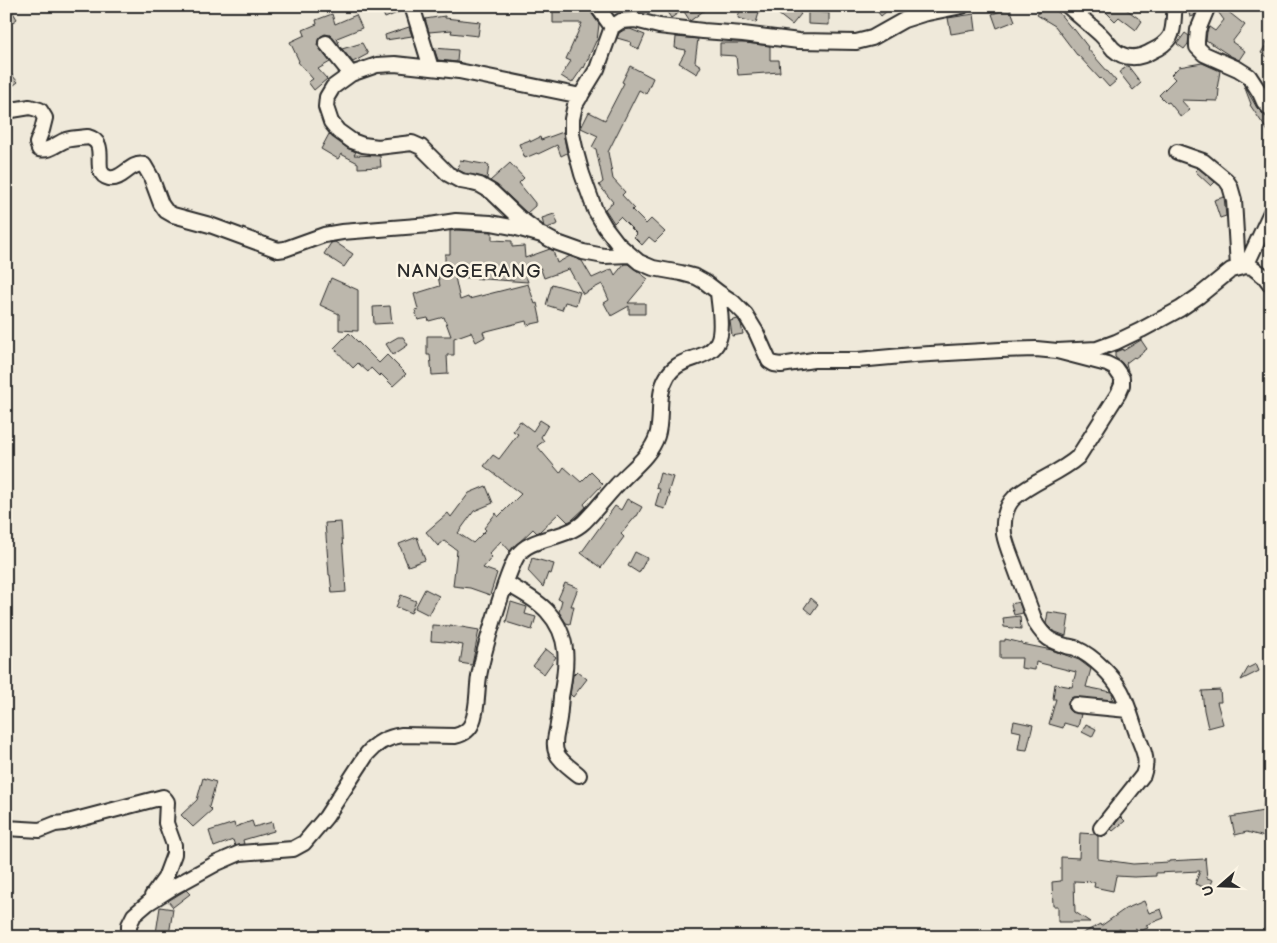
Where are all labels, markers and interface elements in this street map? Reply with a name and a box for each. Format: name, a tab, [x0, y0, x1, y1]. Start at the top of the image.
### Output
district label: NANGGERANG	[397, 260, 541, 283]
north arrow	[1194, 860, 1244, 910]
text: U	[1199, 883, 1218, 898]

